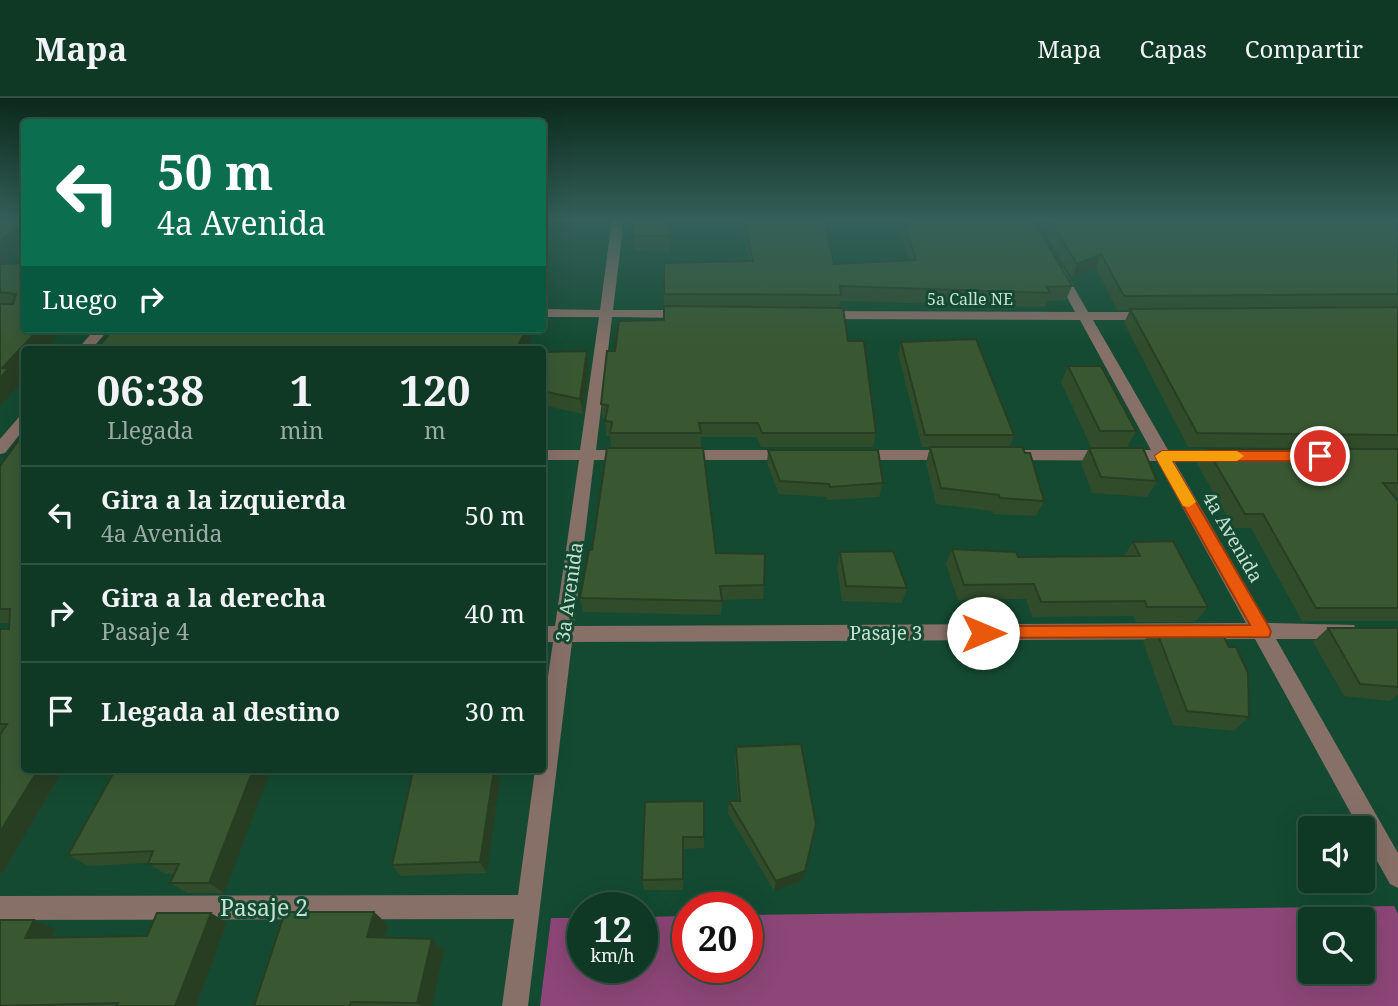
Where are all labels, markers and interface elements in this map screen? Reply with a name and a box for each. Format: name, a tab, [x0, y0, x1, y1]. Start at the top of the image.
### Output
text: Mapa	[35, 26, 127, 71]
text: Mapa	[1037, 32, 1101, 65]
text: Capas	[1139, 32, 1207, 65]
text: Compartir	[1245, 32, 1363, 65]
text: 50 m	[157, 138, 273, 204]
icon: left	[42, 147, 133, 238]
text: 4a Avenida	[157, 201, 326, 244]
icon: right	[132, 280, 170, 318]
text: Luego	[42, 281, 118, 317]
street label: 5a Calle NE	[927, 288, 1013, 310]
text: 06:38	[97, 361, 204, 418]
text: 1	[290, 361, 314, 418]
text: 120	[399, 361, 470, 418]
text: Llegada	[107, 414, 193, 446]
text: min	[280, 414, 324, 446]
text: m	[424, 414, 446, 446]
pin	[1290, 426, 1350, 486]
icon: arrive	[1301, 437, 1339, 475]
text: Gira a la izquierda	[101, 481, 347, 517]
street label: 4a Avenida	[1197, 487, 1269, 587]
icon: left	[42, 496, 80, 534]
text: 50 m	[465, 497, 525, 533]
text: 4a Avenida	[101, 517, 223, 549]
street label: 3a Avenida	[549, 540, 589, 644]
text: Gira a la derecha	[101, 579, 326, 615]
icon: right	[42, 594, 80, 632]
text: 40 m	[465, 595, 525, 631]
position arrow	[946, 596, 1020, 670]
text: Pasaje 4	[101, 615, 189, 647]
street label: Pasaje 3	[850, 620, 922, 646]
icon: arrive	[42, 692, 80, 730]
text: Llegada al destino	[101, 693, 340, 729]
text: 30 m	[465, 693, 525, 729]
map controls	[1298, 816, 1375, 984]
button: sound	[1298, 816, 1375, 893]
street label: Pasaje 2	[220, 891, 308, 923]
speed limit sign: 20	[672, 892, 763, 983]
text: 12	[593, 905, 632, 952]
button: search	[1298, 907, 1375, 984]
text: km/h	[590, 943, 635, 967]

